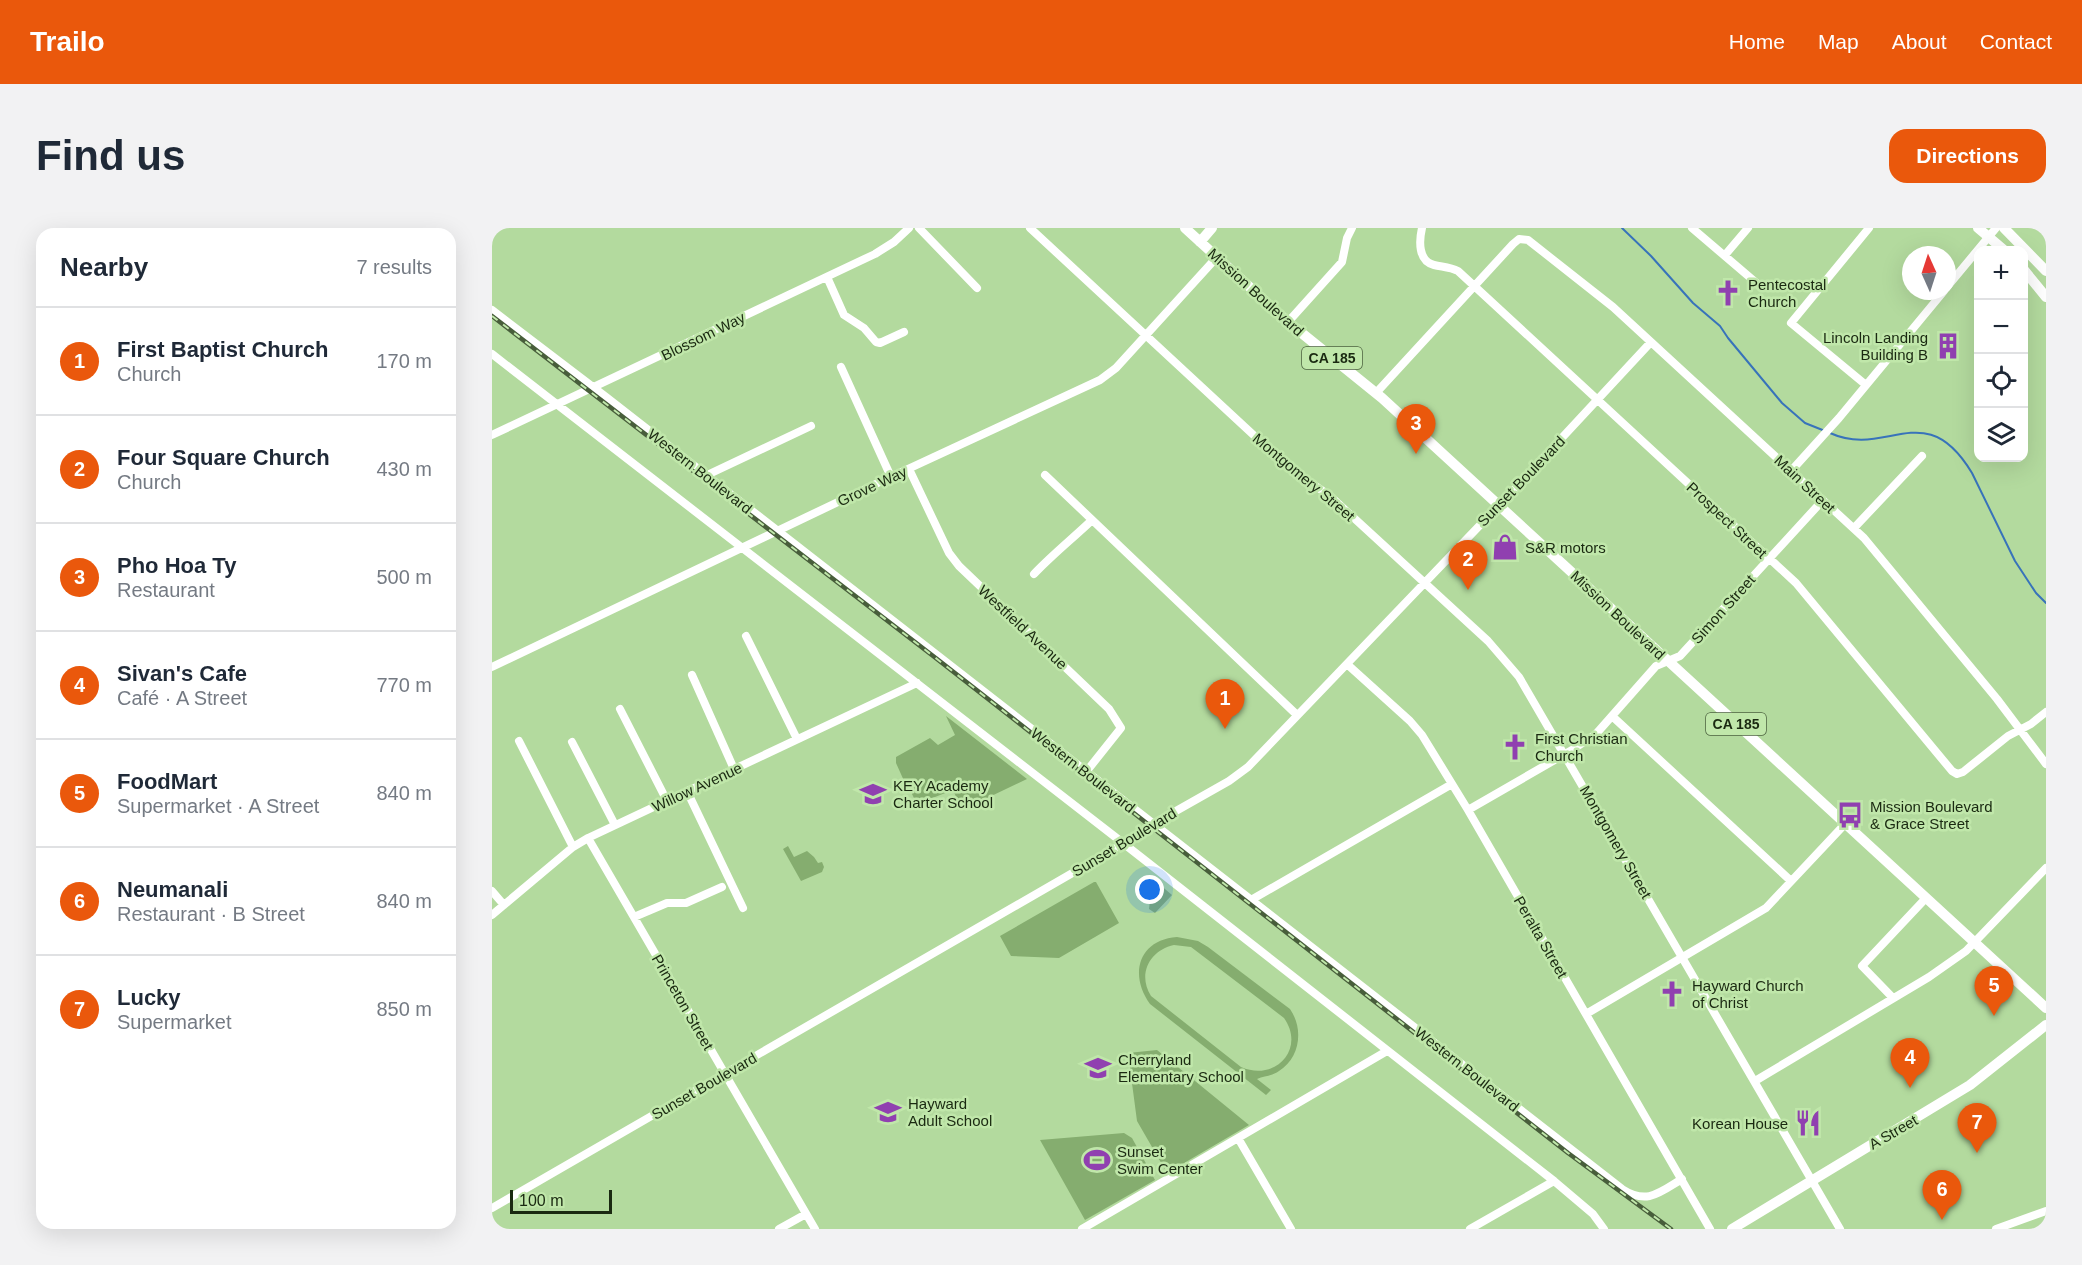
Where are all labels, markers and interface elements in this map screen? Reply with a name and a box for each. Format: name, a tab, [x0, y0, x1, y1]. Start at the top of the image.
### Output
text: Trailo	[30, 26, 105, 57]
text: Home	[1729, 30, 1785, 53]
text: Map	[1818, 30, 1859, 53]
text: About	[1892, 30, 1947, 53]
text: Contact	[1980, 30, 2052, 53]
button: Directions	[1889, 129, 2046, 183]
text: Find us	[36, 132, 185, 179]
street label: Mission Boulevard	[1205, 245, 1307, 339]
north arrow	[1902, 246, 1956, 300]
map controls	[1974, 246, 2028, 462]
button: +	[1974, 246, 2028, 300]
text: Nearby	[60, 252, 148, 282]
text: 7 results	[356, 256, 432, 278]
place label: Pentecostal Church	[1748, 276, 1826, 310]
church icon: Pentecostal Church	[1713, 278, 1743, 308]
button: −	[1974, 300, 2028, 354]
street label: Blossom Way	[658, 308, 748, 364]
place label: Lincoln Landing Building B	[1823, 329, 1928, 363]
building icon: Lincoln Landing Building B	[1933, 331, 1963, 361]
text: First Baptist Church	[117, 337, 328, 362]
road number: CA 185	[1302, 347, 1362, 369]
text: 1	[74, 350, 85, 372]
text: 170 m	[376, 350, 432, 372]
button: locate	[1974, 354, 2028, 408]
text: Church	[117, 363, 181, 385]
pin: 3	[1396, 404, 1436, 454]
button: layers	[1974, 408, 2028, 462]
street label: Western Boulevard	[645, 425, 755, 517]
street label: Montgomery Street	[1250, 429, 1359, 525]
street label: Sunset Boulevard	[1474, 433, 1568, 529]
text: Four Square Church	[117, 445, 330, 470]
street label: Main Street	[1771, 452, 1839, 517]
text: 2	[74, 458, 85, 480]
text: 430 m	[376, 458, 432, 480]
street label: Grove Way	[835, 462, 910, 509]
text: Church	[117, 471, 181, 493]
street label: Prospect Street	[1683, 479, 1771, 562]
shop icon: S&R motors	[1490, 532, 1520, 562]
place label: S&R motors	[1525, 539, 1606, 556]
pin: 2	[1448, 540, 1488, 590]
text: Pho Hoa Ty	[117, 553, 236, 578]
text: 3	[74, 566, 85, 588]
text: 500 m	[376, 566, 432, 588]
street label: Mission Boulevard	[1567, 567, 1669, 663]
street label: Simon Street	[1688, 570, 1759, 647]
text: Restaurant	[117, 579, 215, 601]
street label: Westfield Avenue	[975, 581, 1071, 673]
text: Sivan's Cafe	[117, 661, 247, 686]
text: 4	[74, 674, 85, 696]
text: 770 m	[376, 674, 432, 696]
pin: 1	[1206, 680, 1244, 729]
text: Café · A Street	[117, 687, 247, 709]
road number: CA 185	[1706, 713, 1766, 735]
street label: Western Boulevard	[1028, 724, 1138, 816]
place label: First Christian Church	[1535, 730, 1628, 764]
church icon: First Christian Church	[1500, 732, 1530, 762]
street label: Willow Avenue	[649, 759, 745, 815]
text: FoodMart	[117, 769, 217, 794]
place label: KEY Academy Charter School	[893, 777, 993, 811]
school or university icon: KEY Academy Charter School	[858, 779, 888, 809]
text: 5	[74, 782, 85, 804]
text: 840 m	[376, 782, 432, 804]
street label: Montgomery Street	[1577, 783, 1656, 902]
text: Supermarket · A Street	[117, 795, 319, 817]
place label: Mission Boulevard & Grace Street	[1870, 798, 1993, 832]
bus stop icon: Mission Boulevard & Grace Street	[1835, 800, 1865, 830]
street label: Sunset Boulevard	[1069, 804, 1179, 880]
your location	[1135, 875, 1164, 904]
text: Neumanali	[117, 877, 228, 902]
text: 6	[74, 890, 85, 912]
text: 840 m	[376, 890, 432, 912]
street label: Peralta Street	[1511, 893, 1572, 982]
text: Restaurant · B Street	[117, 903, 305, 925]
street label: Princeton Street	[649, 951, 718, 1054]
pin: 5	[1974, 966, 2014, 1016]
place label: Hayward Church of Christ	[1692, 977, 1804, 1011]
church icon: Hayward Church of Christ	[1657, 979, 1687, 1009]
text: Lucky	[117, 985, 181, 1010]
text: 7	[74, 998, 85, 1020]
text: 850 m	[376, 998, 432, 1020]
text: Supermarket	[117, 1011, 232, 1033]
street label: Western Boulevard	[1412, 1023, 1522, 1115]
pin: 4	[1890, 1038, 1930, 1088]
street label: Sunset Boulevard	[648, 1049, 760, 1123]
place label: Cherryland Elementary School	[1118, 1051, 1244, 1085]
school or university icon: Cherryland Elementary School	[1083, 1053, 1113, 1083]
place label: Hayward Adult School	[908, 1095, 992, 1129]
school or university icon: Hayward Adult School	[873, 1097, 903, 1127]
pin: 7	[1958, 1104, 1996, 1153]
restaurant icon: Korean House	[1793, 1108, 1823, 1138]
street label: A Street	[1866, 1111, 1921, 1153]
place label: Korean House	[1692, 1115, 1788, 1132]
place label: Sunset Swim Center	[1117, 1143, 1203, 1177]
sports icon: Sunset Swim Center	[1082, 1145, 1112, 1175]
pin: 6	[1922, 1170, 1962, 1220]
scale bar	[510, 1187, 612, 1214]
text: 100 m	[519, 1192, 563, 1209]

